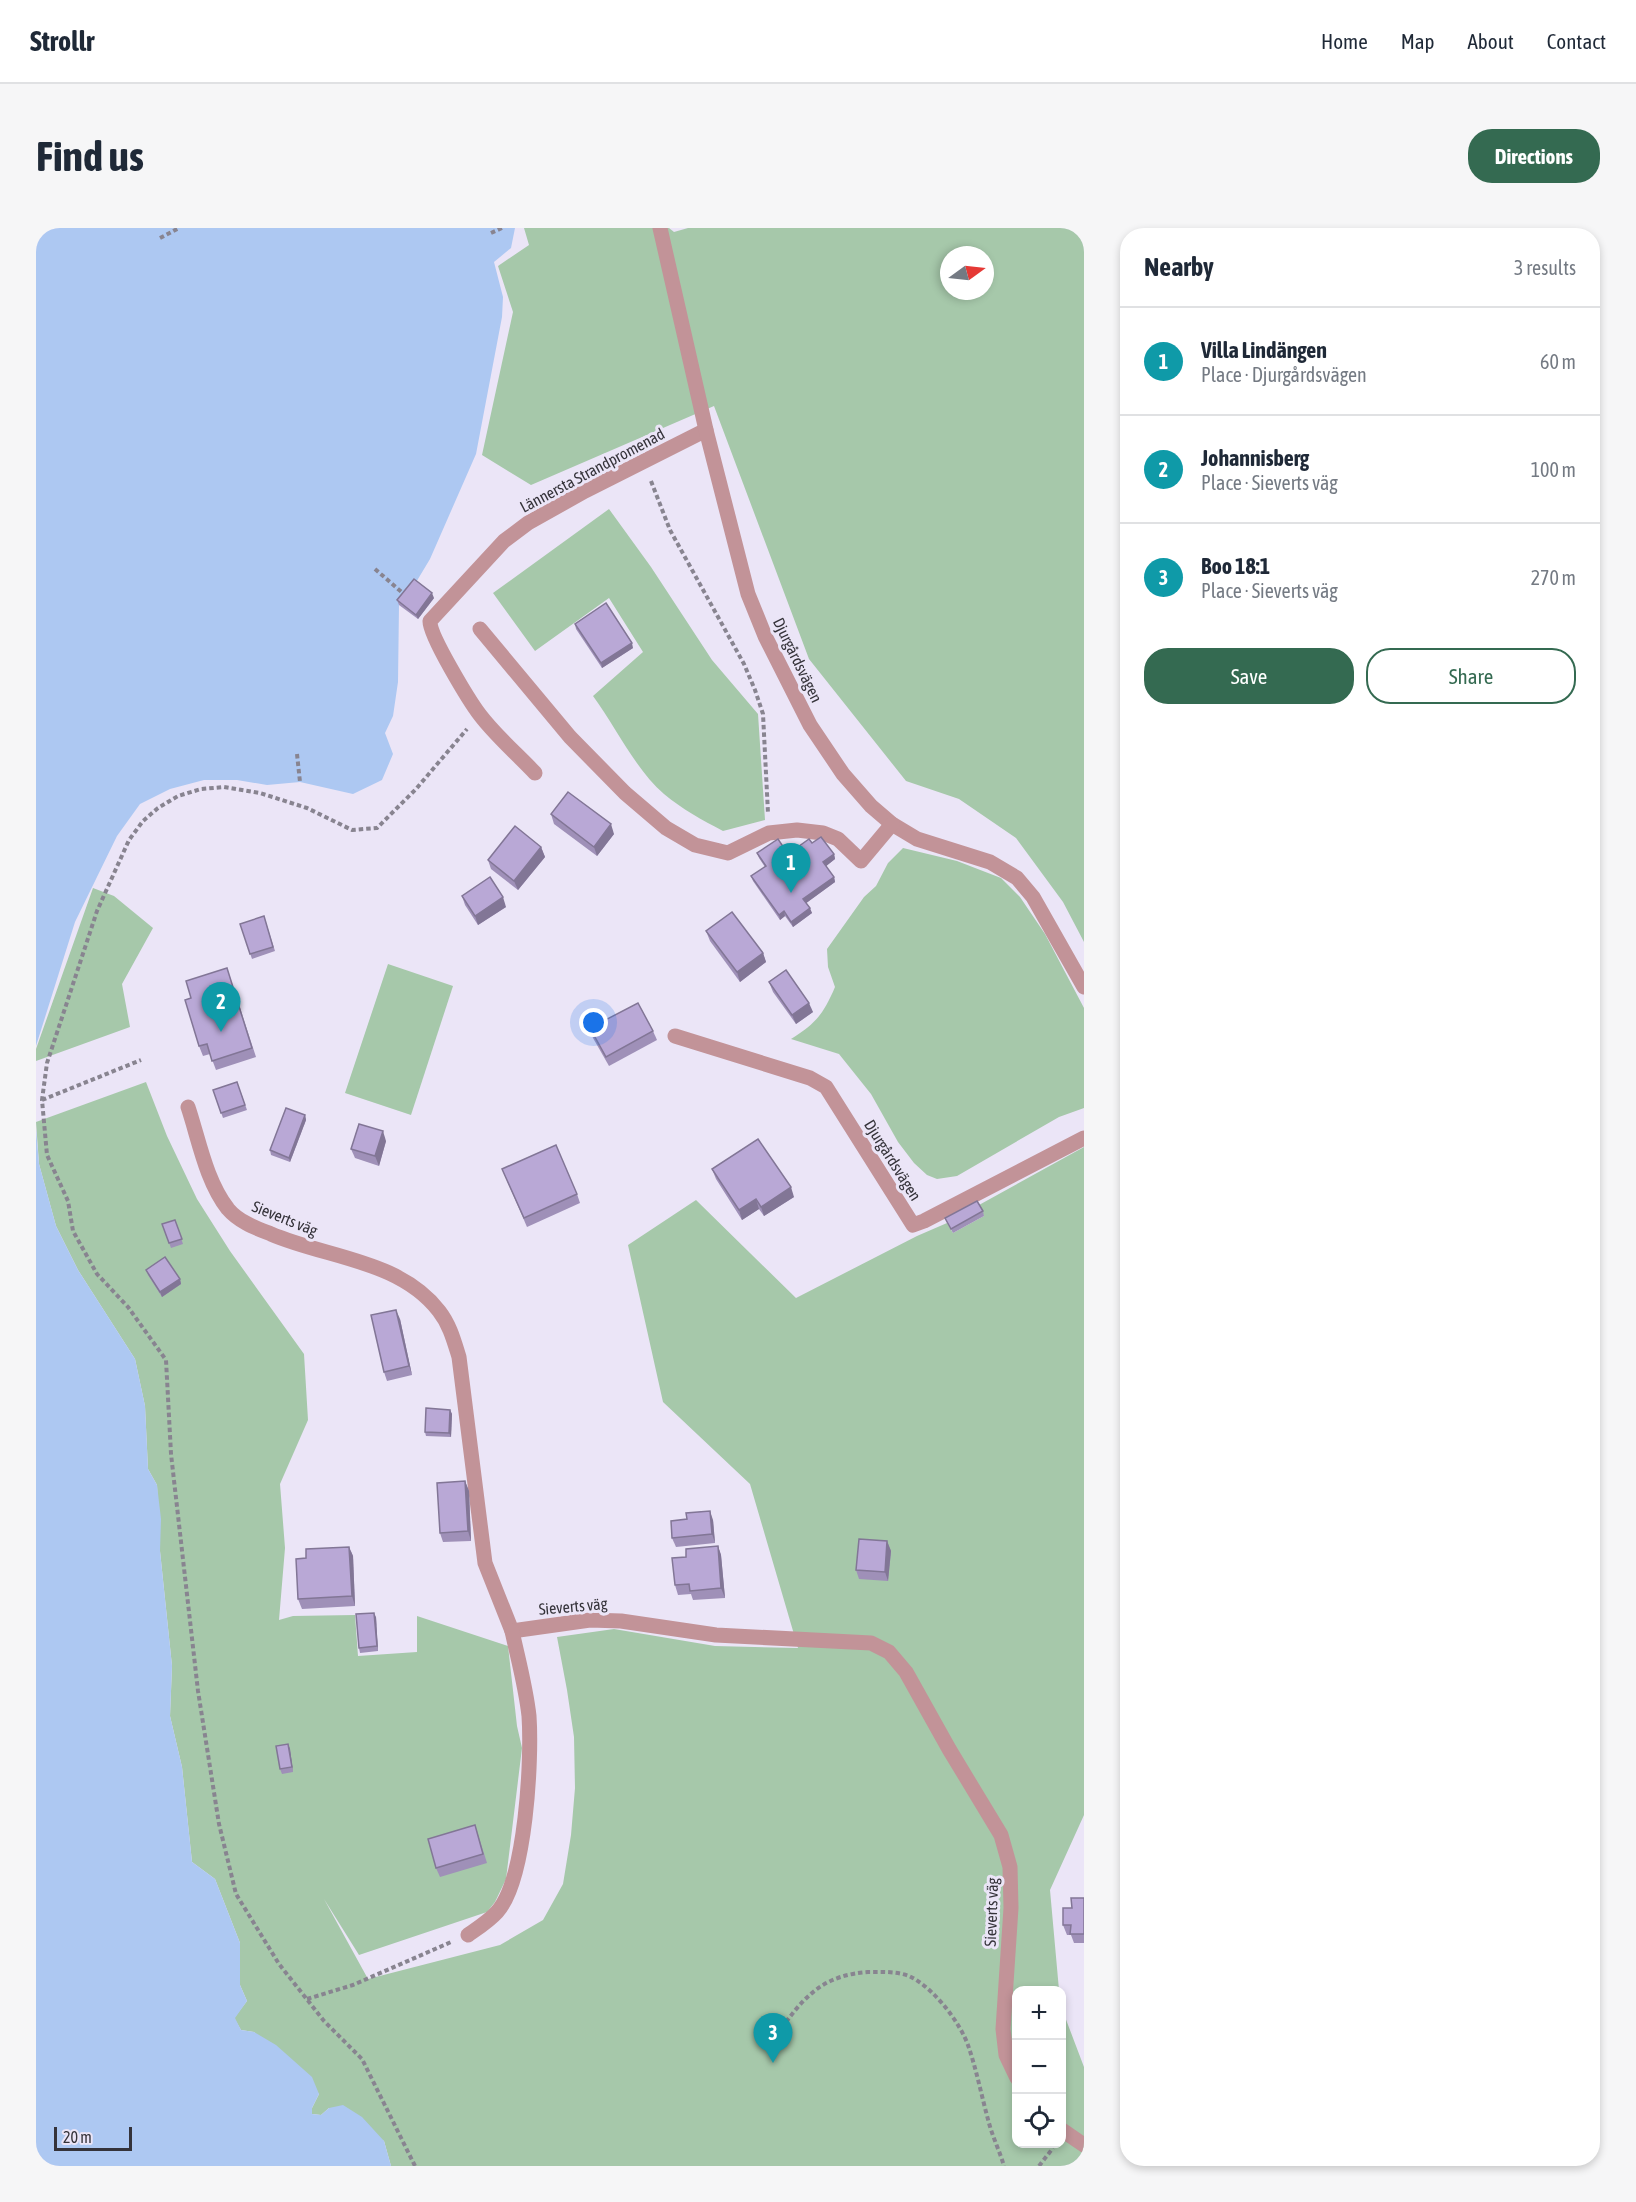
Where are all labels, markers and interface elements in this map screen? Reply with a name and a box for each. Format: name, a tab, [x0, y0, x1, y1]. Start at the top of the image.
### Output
text: Strollr	[30, 25, 94, 57]
text: Home	[1321, 29, 1368, 53]
text: Map	[1401, 29, 1435, 53]
text: About	[1468, 29, 1514, 53]
text: Contact	[1547, 29, 1606, 53]
button: Directions	[1468, 129, 1600, 183]
text: Find us	[36, 132, 144, 180]
north arrow	[940, 246, 994, 300]
text: Nearby	[1144, 252, 1214, 282]
text: 3 results	[1514, 256, 1576, 279]
text: Villa Lindängen	[1201, 337, 1327, 363]
text: 1	[1159, 350, 1168, 373]
text: 60 m	[1540, 350, 1576, 373]
text: Place · Djurgårdsvägen	[1201, 363, 1367, 386]
street label: Lännersta Strandpromenad	[517, 424, 668, 517]
text: Johannisberg	[1201, 445, 1309, 471]
text: 2	[1159, 458, 1168, 481]
text: 100 m	[1531, 458, 1576, 481]
text: Place · Sieverts väg	[1201, 471, 1338, 494]
text: Boo 18:1	[1201, 553, 1270, 579]
text: 3	[1159, 566, 1168, 589]
text: 270 m	[1531, 566, 1576, 589]
text: Place · Sieverts väg	[1201, 579, 1338, 602]
street label: Djurgårdsvägen	[769, 615, 826, 706]
button: Save	[1144, 648, 1354, 704]
button: Share	[1366, 648, 1576, 704]
pin: 1	[772, 844, 810, 893]
pin: 2	[202, 982, 240, 1032]
your location	[579, 1008, 608, 1037]
street label: Djurgårdsvägen	[860, 1116, 925, 1204]
street label: Sieverts väg	[249, 1197, 320, 1240]
street label: Sieverts väg	[538, 1594, 608, 1619]
street label: Sieverts väg	[981, 1877, 1002, 1947]
map controls	[1012, 1986, 1066, 2148]
button: +	[1012, 1986, 1066, 2040]
pin: 3	[754, 2014, 792, 2063]
button: −	[1012, 2040, 1066, 2094]
button: locate	[1012, 2094, 1066, 2148]
scale bar	[54, 2124, 132, 2152]
text: 20 m	[63, 2128, 92, 2146]

